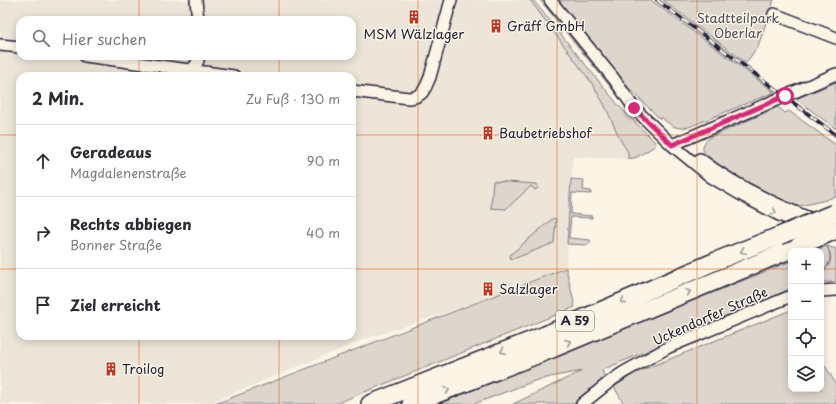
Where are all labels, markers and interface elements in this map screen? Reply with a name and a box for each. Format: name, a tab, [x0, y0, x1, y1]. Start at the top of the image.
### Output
park label: Stadtteilpark Oberlar	[696, 8, 780, 42]
building icon: MSM Wälzlager	[406, 9, 422, 25]
search box	[16, 16, 356, 60]
place label: Gräff GmbH	[507, 16, 585, 35]
building icon: Gräff GmbH	[488, 18, 504, 34]
place label: MSM Wälzlager	[364, 24, 465, 43]
icon: search	[30, 27, 52, 49]
text: Hier suchen	[62, 27, 147, 50]
text: 2 Min.	[32, 85, 84, 111]
route start	[776, 87, 794, 105]
text: Zu Fuß · 130 m	[246, 89, 340, 108]
route end	[625, 99, 643, 117]
place label: Baubetriebshof	[499, 123, 593, 142]
building icon: Baubetriebshof	[480, 125, 496, 141]
text: Geradeaus	[70, 140, 152, 163]
icon: ahead	[32, 150, 54, 172]
text: 90 m	[307, 151, 340, 170]
text: Magdalenenstraße	[70, 163, 187, 182]
one-way arrow	[770, 208, 778, 215]
text: Rechts abbiegen	[70, 212, 191, 235]
icon: right	[32, 222, 54, 244]
text: 40 m	[306, 223, 340, 242]
text: Bonner Straße	[70, 235, 162, 254]
one-way arrow	[739, 246, 746, 254]
map controls	[788, 248, 824, 392]
button: +	[788, 248, 824, 284]
place label: Salzlager	[499, 279, 559, 298]
building icon: Salzlager	[480, 281, 496, 297]
street label: Uckendorfer Straße	[649, 282, 770, 349]
button: −	[788, 284, 824, 320]
one-way arrow	[685, 288, 692, 296]
text: Ziel erreicht	[70, 293, 161, 316]
icon: arrive	[32, 294, 54, 316]
one-way arrow	[620, 296, 627, 304]
road number: A 59	[556, 311, 594, 331]
button: locate	[788, 320, 824, 356]
one-way arrow	[565, 338, 572, 346]
one-way arrow	[500, 347, 507, 355]
button: layers	[788, 356, 824, 392]
place label: Troilog	[122, 359, 165, 378]
building icon: Troilog	[103, 361, 119, 377]
one-way arrow	[444, 386, 451, 394]

